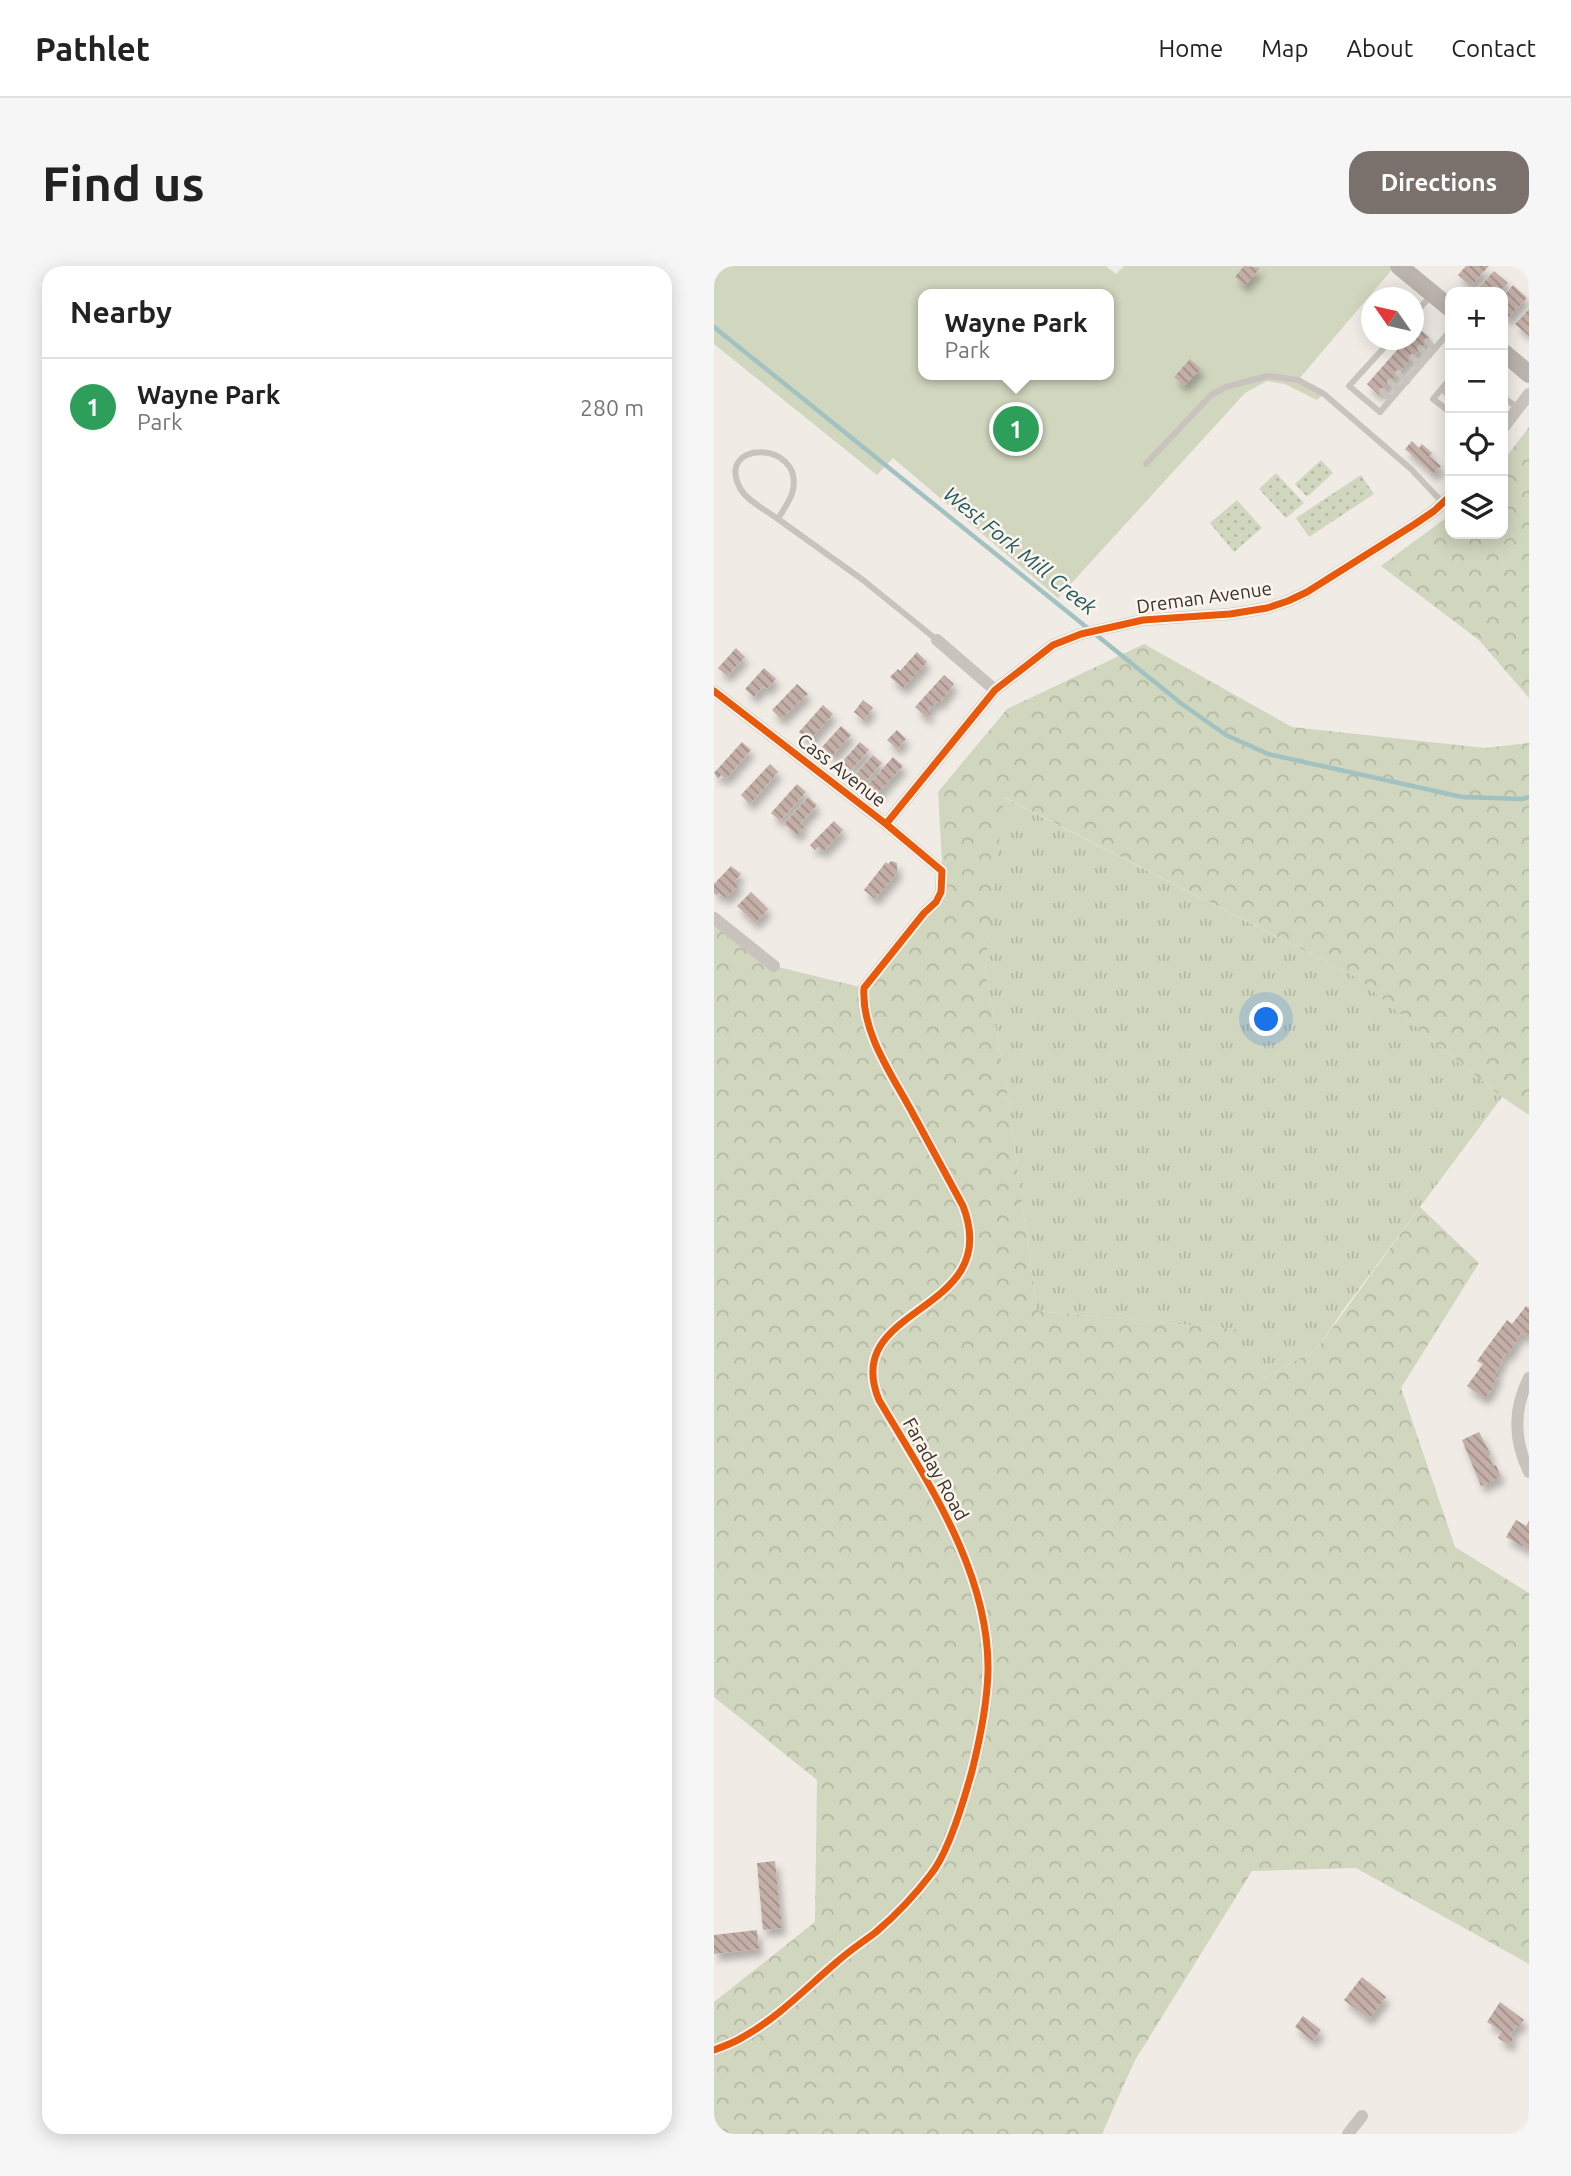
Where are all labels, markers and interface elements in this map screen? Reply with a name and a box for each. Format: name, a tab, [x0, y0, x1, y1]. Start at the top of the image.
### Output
text: Pathlet	[35, 30, 150, 67]
text: Home	[1158, 35, 1223, 62]
text: Map	[1261, 35, 1308, 62]
text: About	[1346, 35, 1413, 62]
text: Contact	[1451, 35, 1536, 62]
button: Directions	[1349, 151, 1529, 214]
text: Find us	[42, 155, 205, 210]
north arrow	[1361, 287, 1424, 350]
map controls	[1445, 287, 1508, 539]
button: +	[1445, 287, 1508, 350]
popup	[918, 289, 1114, 380]
text: Nearby	[70, 295, 172, 329]
text: Wayne Park	[944, 308, 1088, 337]
text: Park	[944, 337, 990, 362]
button: −	[1445, 350, 1508, 413]
text: Wayne Park	[137, 380, 280, 409]
text: 1	[87, 395, 99, 420]
text: 280 m	[580, 395, 644, 420]
pin: 1	[993, 403, 1039, 455]
text: Park	[137, 409, 183, 434]
button: locate	[1445, 413, 1508, 476]
button: layers	[1445, 476, 1508, 539]
water label: West Fork Mill Creek	[939, 481, 1102, 619]
street label: Dreman Avenue	[1135, 577, 1273, 617]
street label: Cass Avenue	[793, 729, 891, 811]
your location	[1249, 1002, 1283, 1036]
street label: Faraday Road	[899, 1414, 973, 1524]

